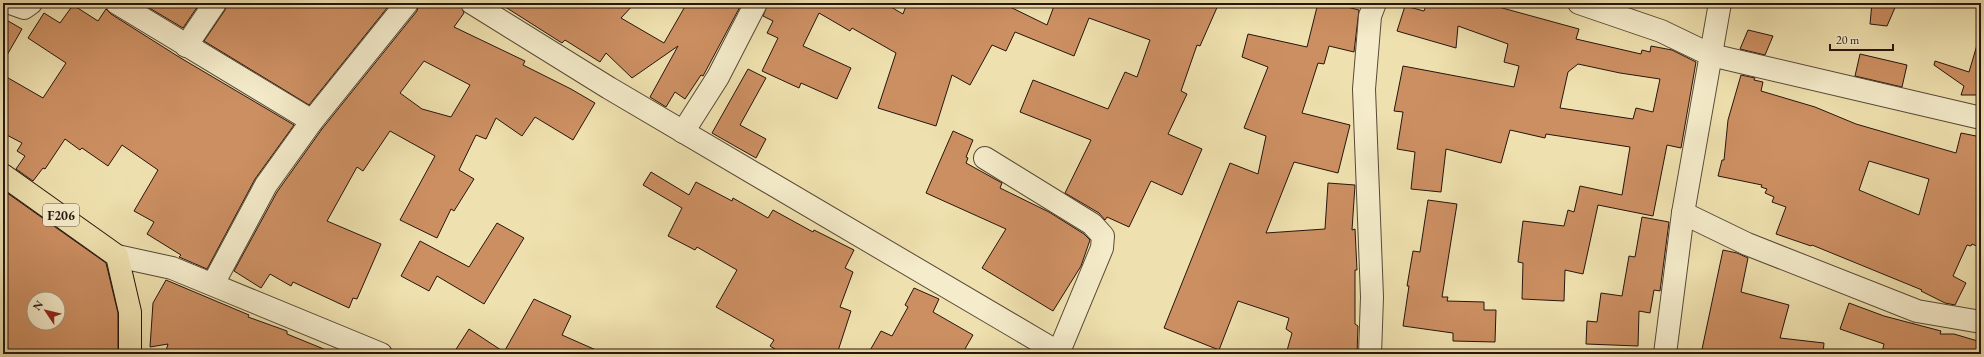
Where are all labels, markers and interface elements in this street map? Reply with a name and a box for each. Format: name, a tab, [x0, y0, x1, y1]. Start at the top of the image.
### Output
scale bar	[1830, 26, 1893, 52]
text: 20 m	[1836, 32, 1860, 48]
road number: F206	[43, 204, 79, 226]
north arrow	[26, 291, 66, 331]
text: N	[30, 298, 46, 313]

